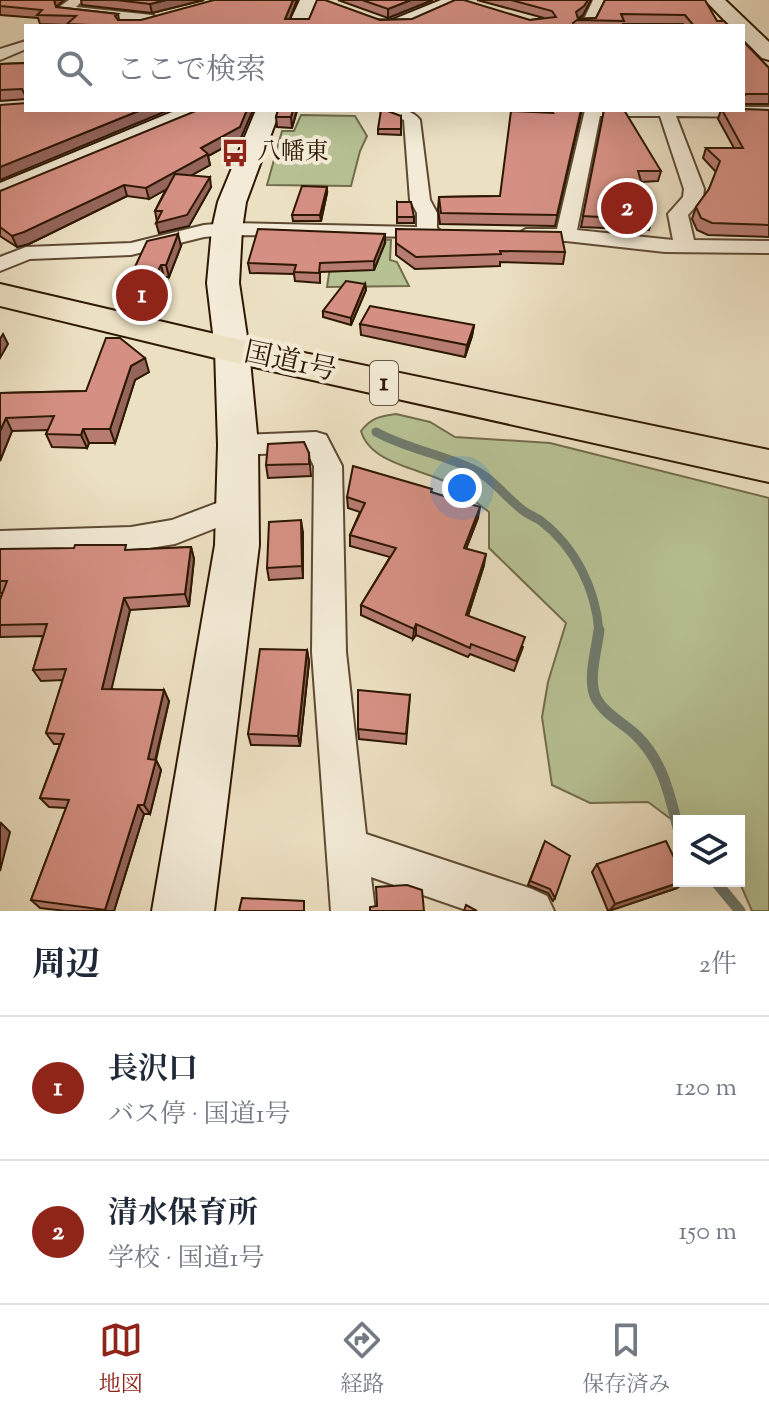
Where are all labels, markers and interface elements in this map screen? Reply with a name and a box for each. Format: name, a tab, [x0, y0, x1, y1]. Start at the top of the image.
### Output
search box	[24, 24, 745, 112]
icon: search	[52, 46, 96, 90]
text: ここで検索	[116, 50, 266, 93]
place label: 八幡東	[257, 136, 329, 170]
bus stop icon: 八幡東	[220, 138, 250, 168]
pin: 2	[601, 178, 653, 238]
pin: 1	[116, 265, 168, 325]
street label: 国道1号	[240, 334, 340, 392]
road number: 1	[370, 361, 398, 405]
your location	[442, 468, 482, 508]
map controls	[673, 815, 745, 887]
button: layers	[673, 815, 745, 887]
text: 周辺	[32, 942, 100, 991]
text: 2件	[699, 947, 737, 984]
text: 長沢口	[108, 1049, 198, 1092]
text: 1	[54, 1070, 62, 1107]
text: 120 m	[675, 1070, 737, 1107]
text: バス停 · 国道1号	[108, 1097, 290, 1134]
text: 清水保育所	[108, 1193, 258, 1236]
text: 2	[52, 1214, 64, 1251]
text: 150 m	[678, 1214, 737, 1251]
text: 学校 · 国道1号	[108, 1241, 264, 1278]
tab: 地図	[99, 1318, 143, 1402]
tab: 経路	[340, 1318, 384, 1402]
tab: 保存済み	[582, 1318, 670, 1402]

